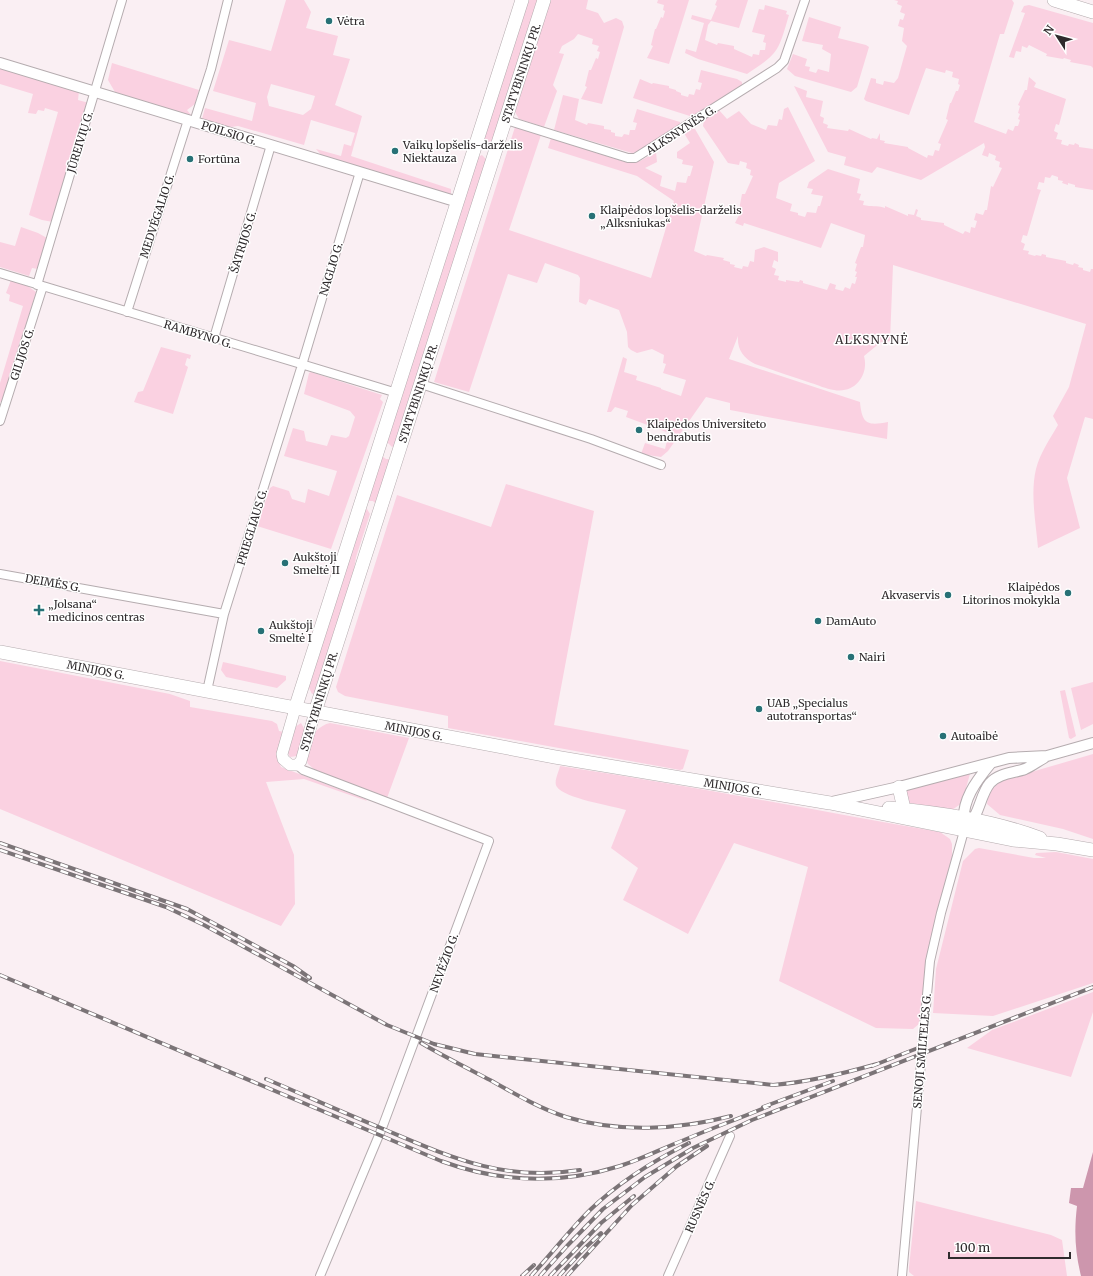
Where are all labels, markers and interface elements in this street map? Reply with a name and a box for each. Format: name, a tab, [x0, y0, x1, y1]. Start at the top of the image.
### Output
place label: Vėtra	[336, 14, 365, 28]
marker: Vėtra	[324, 16, 334, 26]
north arrow	[1037, 16, 1077, 56]
street label: STATYBININKŲ PR.	[498, 21, 544, 125]
text: N	[1041, 22, 1057, 38]
street label: ALKSNYNĖS G.	[643, 102, 719, 158]
street label: JŪREIVIŲ G.	[64, 109, 96, 176]
street label: POILSIO G.	[200, 118, 259, 148]
place label: Vaikų lopšelis-darželis Niektauza	[402, 138, 523, 165]
marker: Vaikų lopšelis-darželis Niektauza	[390, 146, 400, 156]
place label: Fortūna	[198, 152, 240, 166]
marker: Fortūna	[185, 154, 195, 164]
street label: MEDVĖGALIO G.	[137, 172, 177, 260]
place label: Klaipėdos lopšelis-darželis „Alksniukas“	[600, 203, 742, 230]
street label: ŠATRIJOS G.	[227, 209, 259, 275]
marker: Klaipėdos lopšelis-darželis „Alksniukas“	[587, 211, 597, 221]
street label: NAGLIO G.	[316, 240, 346, 298]
street label: RAMBYNO G.	[162, 317, 234, 351]
street label: GILIJOS G.	[7, 326, 37, 382]
district label: ALKSNYNĖ	[834, 332, 909, 347]
street label: STATYBININKŲ PR.	[395, 341, 441, 445]
place label: Klaipėdos Universiteto bendrabutis	[646, 417, 767, 444]
marker: Klaipėdos Universiteto bendrabutis	[634, 425, 644, 435]
street label: PRIEGLIAUS G.	[234, 487, 270, 567]
place label: Aukštoji Smeltė II	[292, 550, 340, 577]
marker: Aukštoji Smeltė II	[280, 558, 290, 568]
street label: DEIMĖS G.	[24, 571, 82, 595]
place label: Klaipėdos Litorinos mokykla	[963, 580, 1060, 607]
place label: Akvaservis	[880, 588, 940, 602]
marker: Klaipėdos Litorinos mokykla	[1063, 588, 1073, 598]
marker: Akvaservis	[943, 590, 953, 600]
place label: „Jolsana“ medicinos centras	[48, 597, 145, 624]
marker: „Jolsana“ medicinos centras	[33, 604, 45, 616]
place label: DamAuto	[826, 614, 877, 628]
marker: DamAuto	[813, 616, 823, 626]
place label: Aukštoji Smeltė I	[268, 618, 313, 645]
marker: Aukštoji Smeltė I	[256, 626, 266, 636]
street label: STATYBININKŲ PR.	[297, 649, 341, 753]
place label: Nairi	[859, 650, 886, 664]
marker: Nairi	[846, 652, 856, 662]
street label: MINIJOS G.	[66, 658, 126, 683]
place label: UAB „Specialus autotransportas“	[767, 696, 857, 723]
marker: UAB „Specialus autotransportas“	[754, 704, 764, 714]
street label: MINIJOS G.	[384, 719, 444, 744]
place label: Autoaibė	[950, 729, 998, 743]
marker: Autoaibė	[938, 731, 948, 741]
street label: MINIJOS G.	[703, 775, 763, 799]
street label: NEVĖŽIO G.	[427, 931, 461, 995]
street label: SENOJI SMILTELĖS G.	[910, 993, 934, 1109]
street label: RUSNĖS G.	[682, 1177, 718, 1235]
scale bar	[949, 1234, 1070, 1260]
text: 100 m	[955, 1240, 990, 1255]

